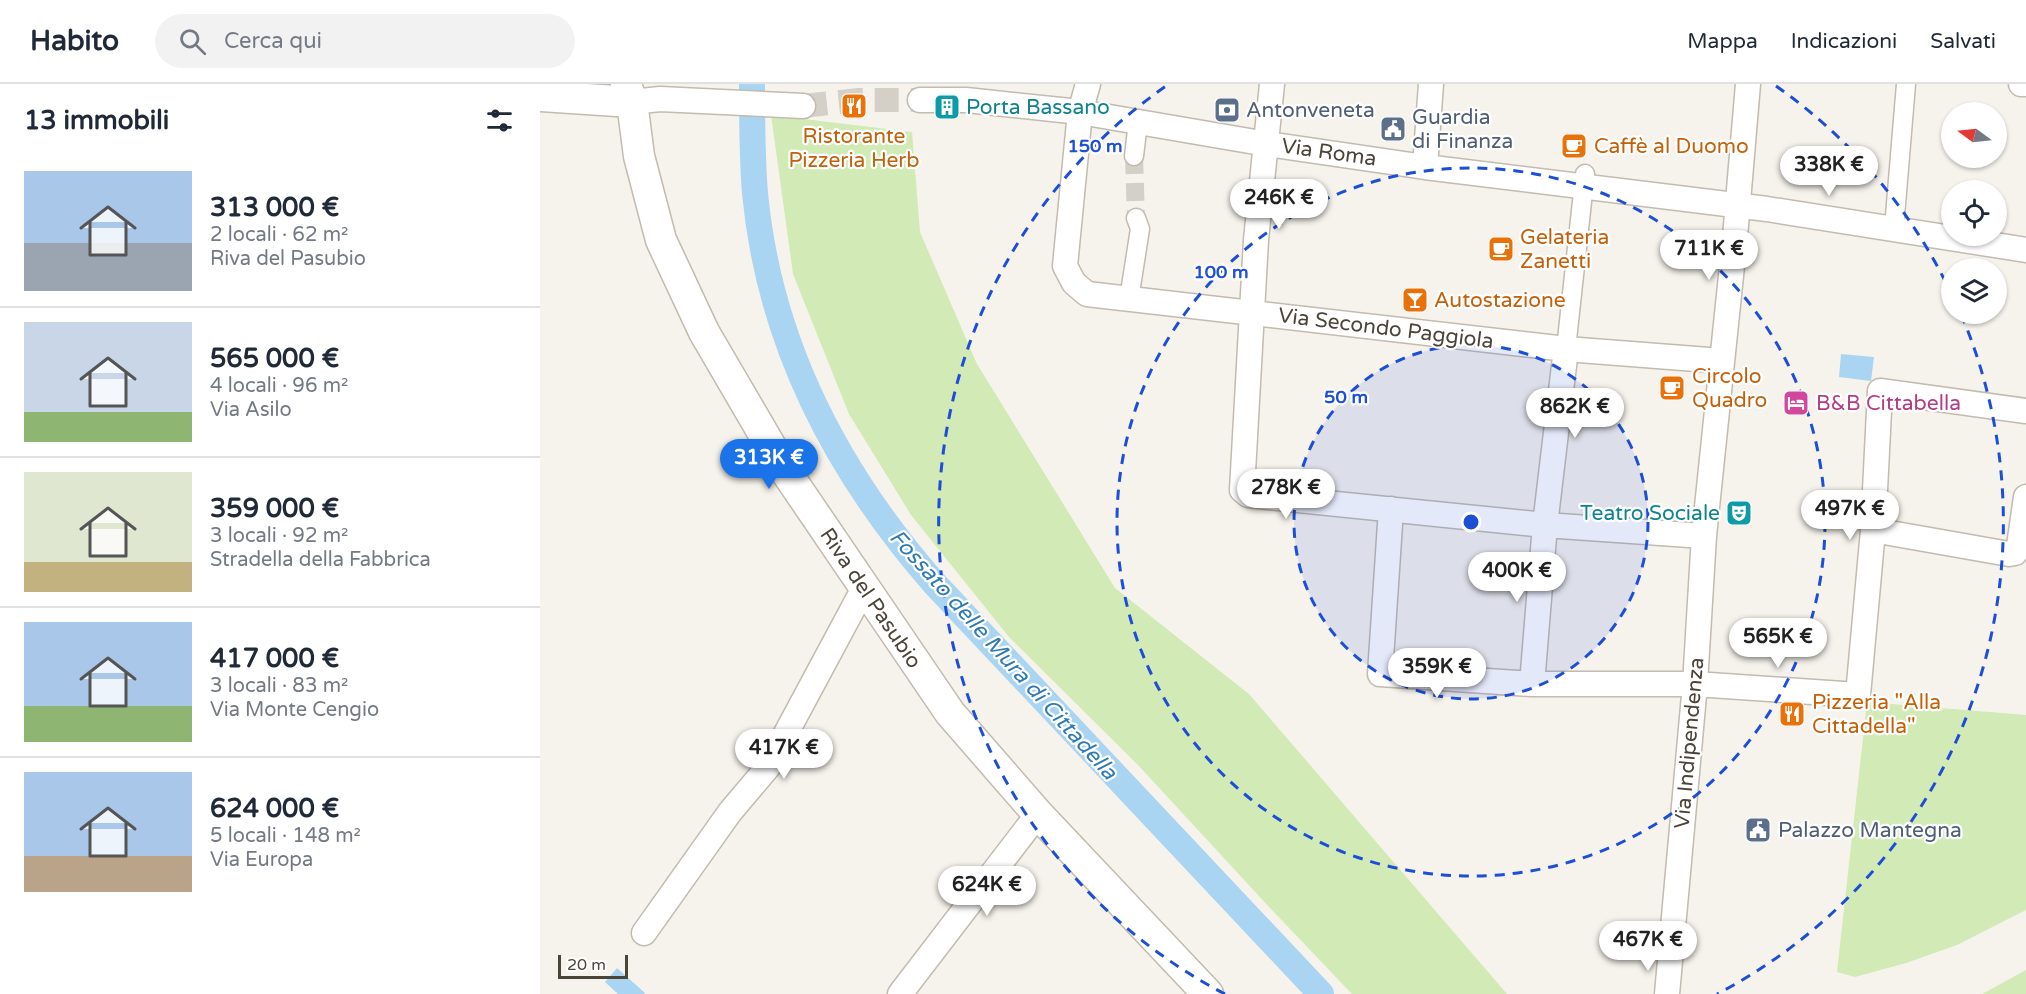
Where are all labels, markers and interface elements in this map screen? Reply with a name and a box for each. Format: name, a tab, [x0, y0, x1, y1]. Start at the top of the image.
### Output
search box	[155, 14, 575, 68]
text: Habito	[30, 24, 119, 58]
icon: search	[176, 25, 209, 58]
text: Cerca qui	[224, 28, 322, 54]
text: Mappa	[1687, 29, 1758, 54]
text: Indicazioni	[1791, 29, 1897, 54]
text: Salvati	[1930, 29, 1996, 54]
restaurant icon: Ristorante Pizzeria Herb	[839, 91, 869, 121]
building icon: Porta Bassano	[932, 92, 962, 122]
place label: Porta Bassano	[966, 95, 1110, 120]
bank icon: Antonveneta	[1212, 95, 1242, 125]
place label: Antonveneta	[1246, 98, 1375, 123]
north arrow	[1941, 102, 2007, 168]
map controls	[1941, 102, 2007, 324]
icon: filters	[483, 104, 516, 137]
text: 13 immobili	[24, 105, 169, 136]
place label: Guardia di Finanza	[1412, 105, 1513, 154]
public building icon: Guardia di Finanza	[1378, 114, 1408, 144]
place label: Ristorante Pizzeria Herb	[788, 124, 920, 173]
cafe icon: Caffè al Duomo	[1559, 131, 1589, 161]
street label: Via Roma	[1280, 133, 1378, 172]
place label: Caffè al Duomo	[1594, 134, 1749, 159]
text: 150 m	[1067, 135, 1123, 157]
pin: 338K €	[1780, 146, 1878, 197]
text: 338K €	[1794, 153, 1864, 177]
pin: 246K €	[1230, 179, 1328, 230]
button: locate	[1941, 180, 2007, 246]
text: 246K €	[1244, 186, 1314, 210]
text: 313 000 €	[210, 192, 339, 223]
icon: home	[72, 195, 144, 267]
text: 2 locali · 62 m²	[210, 223, 348, 247]
place label: Gelateria Zanetti	[1520, 225, 1609, 274]
pin: 711K €	[1660, 230, 1758, 281]
cafe icon: Gelateria Zanetti	[1486, 234, 1516, 264]
text: 711K €	[1674, 237, 1744, 261]
text: Riva del Pasubio	[210, 247, 366, 271]
button: layers	[1941, 258, 2007, 324]
text: 100 m	[1193, 261, 1249, 283]
bar icon: Autostazione	[1400, 285, 1430, 315]
place label: Autostazione	[1434, 288, 1566, 313]
street label: Via Secondo Paggiola	[1277, 303, 1495, 354]
text: 565 000 €	[210, 343, 339, 374]
icon: home	[72, 346, 144, 418]
place label: Circolo Quadro	[1692, 364, 1767, 413]
cafe icon: Circolo Quadro	[1657, 373, 1687, 403]
text: 4 locali · 96 m²	[210, 374, 348, 398]
text: 50 m	[1324, 386, 1368, 408]
pin: 862K €	[1526, 388, 1624, 439]
hotel icon: B&B Cittabella	[1781, 388, 1811, 418]
place label: B&B Cittabella	[1816, 391, 1961, 416]
text: 862K €	[1540, 395, 1610, 419]
text: Via Asilo	[210, 398, 292, 422]
pin: 313K €	[720, 439, 818, 490]
text: 313K €	[734, 446, 804, 470]
pin: 278K €	[1237, 469, 1335, 520]
text: 278K €	[1251, 476, 1321, 500]
pin: 497K €	[1801, 490, 1899, 541]
text: 359 000 €	[210, 493, 339, 524]
icon: home	[72, 496, 144, 568]
text: 497K €	[1815, 497, 1885, 521]
theatre icon: Teatro Sociale	[1724, 498, 1754, 528]
place label: Teatro Sociale	[1580, 501, 1720, 526]
centre of rings	[1461, 512, 1481, 532]
street label: Riva del Pasubio	[814, 523, 927, 673]
text: 3 locali · 92 m²	[210, 524, 348, 548]
water label: Fossato delle Mura di Cittadella	[884, 524, 1123, 786]
text: Stradella della Fabbrica	[210, 548, 431, 572]
pin: 400K €	[1468, 552, 1566, 603]
text: 400K €	[1482, 559, 1552, 583]
pin: 565K €	[1729, 618, 1827, 669]
text: 565K €	[1743, 625, 1813, 649]
text: 417 000 €	[210, 643, 339, 674]
icon: home	[72, 646, 144, 718]
pin: 359K €	[1388, 648, 1486, 699]
text: 359K €	[1402, 655, 1472, 679]
street label: Via Indipendenza	[1670, 656, 1709, 830]
text: 3 locali · 83 m²	[210, 674, 348, 698]
place label: Pizzeria "Alla Cittadella"	[1812, 690, 1941, 739]
text: Via Monte Cengio	[210, 698, 379, 722]
restaurant icon: Pizzeria "Alla Cittadella"	[1777, 699, 1807, 729]
pin: 417K €	[735, 729, 833, 780]
text: 417K €	[749, 736, 819, 760]
text: 624 000 €	[210, 793, 339, 824]
icon: home	[72, 796, 144, 868]
public building icon: Palazzo Mantegna	[1743, 815, 1773, 845]
place label: Palazzo Mantegna	[1778, 818, 1962, 843]
text: 5 locali · 148 m²	[210, 824, 361, 848]
text: Via Europa	[210, 848, 313, 872]
pin: 624K €	[938, 866, 1036, 917]
text: 624K €	[952, 873, 1022, 897]
pin: 467K €	[1599, 921, 1697, 972]
text: 467K €	[1613, 928, 1683, 952]
scale bar	[558, 952, 628, 980]
text: 20 m	[567, 955, 606, 975]

